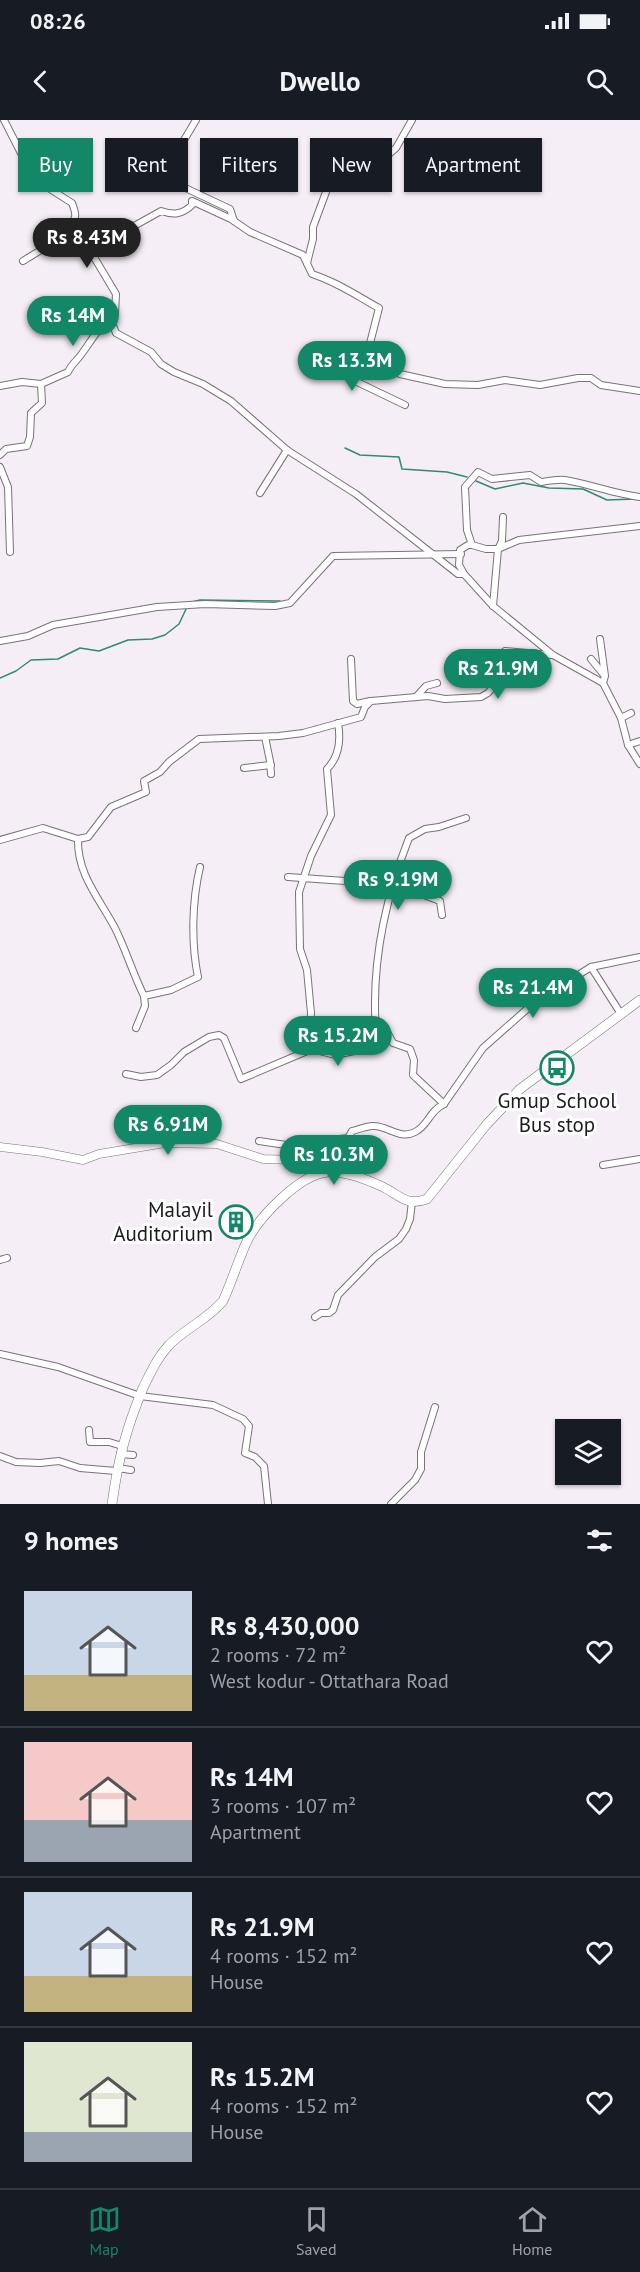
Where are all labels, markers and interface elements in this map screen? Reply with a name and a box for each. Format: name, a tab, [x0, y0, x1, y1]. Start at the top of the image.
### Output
text: 08:26	[30, 7, 86, 35]
text: Dwello	[280, 64, 360, 98]
icon: back	[24, 65, 57, 98]
icon: search	[583, 65, 616, 98]
chip: Buy	[18, 138, 93, 192]
chip: Rent	[105, 138, 188, 192]
chip: Filters	[200, 138, 298, 192]
chip: New	[310, 138, 392, 192]
chip: Apartment	[404, 138, 542, 192]
pin: Rs 8.43M	[25, 218, 149, 269]
text: Rs 8.43M	[47, 224, 127, 250]
pin: Rs 14M	[24, 296, 122, 347]
text: Rs 14M	[41, 302, 105, 328]
pin: Rs 13.3M	[290, 341, 414, 392]
text: Rs 13.3M	[312, 347, 392, 373]
pin: Rs 21.9M	[436, 649, 560, 700]
text: Rs 21.9M	[458, 655, 538, 681]
pin: Rs 9.19M	[336, 860, 460, 911]
text: Rs 9.19M	[358, 866, 438, 892]
pin: Rs 21.4M	[471, 968, 595, 1019]
text: Rs 21.4M	[493, 974, 573, 1000]
pin: Rs 15.2M	[276, 1016, 400, 1067]
text: Rs 15.2M	[298, 1022, 378, 1048]
bus stop icon: Gmup School Bus stop	[539, 1050, 575, 1086]
place label: Gmup School Bus stop	[498, 1087, 616, 1138]
pin: Rs 6.91M	[106, 1105, 230, 1156]
text: Rs 6.91M	[128, 1111, 208, 1137]
pin: Rs 10.3M	[272, 1135, 396, 1186]
text: Rs 10.3M	[294, 1141, 374, 1167]
place label: Malayil Auditorium	[113, 1196, 213, 1247]
building icon: Malayil Auditorium	[218, 1204, 254, 1240]
map controls	[555, 1419, 621, 1485]
button: layers	[555, 1419, 621, 1485]
text: 9 homes	[24, 1524, 119, 1557]
icon: filters	[583, 1524, 616, 1557]
text: Rs 8,430,000	[210, 1609, 360, 1642]
icon: home	[72, 1615, 144, 1687]
icon: heart	[583, 1635, 616, 1668]
text: 2 rooms · 72 m²	[210, 1642, 346, 1668]
text: West kodur - Ottathara Road	[210, 1668, 449, 1694]
text: Rs 14M	[210, 1760, 294, 1793]
icon: home	[72, 1766, 144, 1838]
icon: heart	[583, 1786, 616, 1819]
text: 3 rooms · 107 m²	[210, 1793, 356, 1819]
text: Apartment	[210, 1819, 301, 1845]
text: Rs 21.9M	[210, 1910, 315, 1943]
icon: home	[72, 1916, 144, 1988]
icon: heart	[583, 1936, 616, 1969]
text: 4 rooms · 152 m²	[210, 1943, 357, 1969]
text: House	[210, 1969, 264, 1995]
text: Rs 15.2M	[210, 2060, 315, 2093]
icon: home	[72, 2066, 144, 2138]
icon: heart	[583, 2086, 616, 2119]
text: 4 rooms · 152 m²	[210, 2093, 357, 2119]
text: House	[210, 2119, 264, 2145]
tab: Map	[88, 2203, 121, 2259]
tab: Saved	[296, 2203, 337, 2259]
tab: Home	[512, 2203, 552, 2259]

